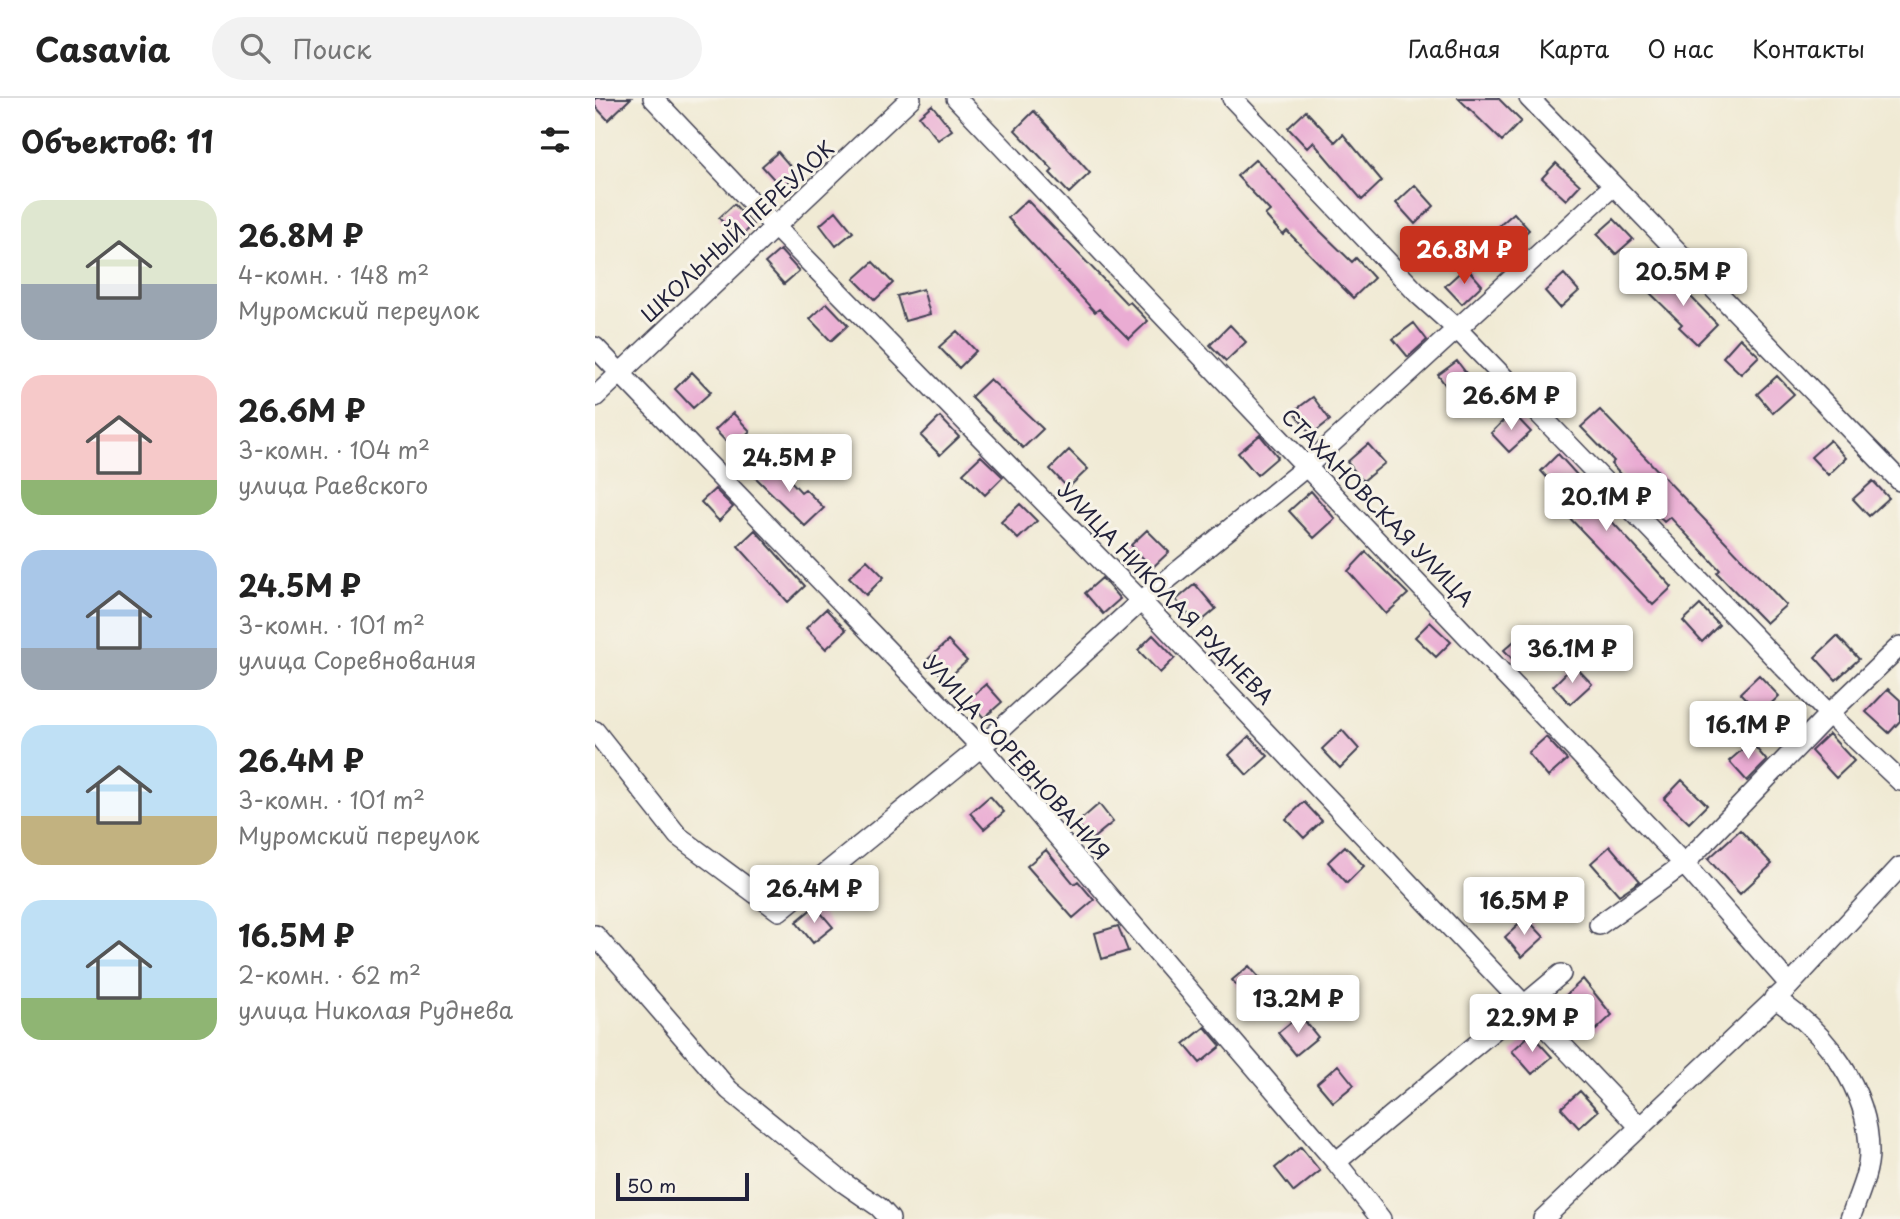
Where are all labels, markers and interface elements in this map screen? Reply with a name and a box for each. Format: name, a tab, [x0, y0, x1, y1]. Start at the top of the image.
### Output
search box	[212, 17, 702, 80]
text: Casavia	[35, 23, 170, 73]
icon: search	[236, 29, 274, 67]
text: Поиск	[292, 29, 371, 68]
text: Главная	[1408, 30, 1501, 66]
text: Карта	[1539, 30, 1609, 66]
text: О нас	[1647, 30, 1714, 66]
text: Контакты	[1752, 30, 1865, 66]
text: Объектов: 11	[21, 118, 214, 163]
icon: filters	[536, 121, 574, 159]
street label: ШКОЛЬНЫЙ ПЕРЕУЛОК	[633, 132, 841, 329]
text: 26.8M ₽	[238, 212, 363, 257]
pin: 26.8M ₽	[1399, 226, 1529, 286]
icon: home	[77, 228, 161, 312]
text: 26.8M ₽	[1416, 231, 1512, 266]
pin: 20.5M ₽	[1618, 248, 1748, 308]
text: 20.5M ₽	[1635, 253, 1731, 288]
text: 4-комн. · 148 m²	[238, 257, 429, 292]
text: Муромский переулок	[238, 292, 479, 327]
pin: 26.6M ₽	[1446, 372, 1576, 432]
text: 26.6M ₽	[1462, 377, 1560, 412]
text: 26.6M ₽	[238, 387, 365, 432]
street label: СТАХАНОВСКАЯ УЛИЦА	[1275, 400, 1482, 613]
icon: home	[77, 403, 161, 487]
text: 3-комн. · 104 m²	[238, 432, 430, 467]
pin: 24.5M ₽	[724, 434, 854, 494]
text: 24.5M ₽	[742, 439, 836, 474]
text: улица Раевского	[238, 467, 428, 502]
street label: УЛИЦА НИКОЛАЯ РУДНЕВА	[1051, 474, 1282, 711]
pin: 20.1M ₽	[1541, 474, 1671, 533]
text: 20.1M ₽	[1560, 478, 1652, 513]
text: 24.5M ₽	[238, 562, 361, 607]
icon: home	[77, 578, 161, 662]
text: 3-комн. · 101 m²	[238, 607, 425, 642]
pin: 36.1M ₽	[1507, 626, 1637, 685]
text: 36.1M ₽	[1527, 630, 1617, 665]
text: улица Соревнования	[238, 642, 477, 677]
street label: УЛИЦА СОРЕВНОВАНИЯ	[917, 647, 1118, 866]
pin: 16.1M ₽	[1683, 702, 1813, 761]
text: 16.1M ₽	[1706, 706, 1790, 741]
text: 26.4M ₽	[238, 737, 364, 782]
icon: home	[77, 753, 161, 837]
text: 3-комн. · 101 m²	[238, 782, 425, 817]
text: Муромский переулок	[238, 817, 479, 852]
pin: 26.4M ₽	[749, 866, 879, 925]
text: 26.4M ₽	[766, 870, 862, 905]
pin: 16.5M ₽	[1459, 878, 1589, 937]
text: 16.5M ₽	[1479, 882, 1569, 917]
text: 16.5M ₽	[238, 912, 354, 957]
icon: home	[77, 928, 161, 1012]
text: 2-комн. · 62 m²	[238, 957, 421, 992]
pin: 13.2M ₽	[1233, 976, 1363, 1035]
text: 13.2M ₽	[1252, 980, 1344, 1015]
text: улица Николая Руднева	[238, 992, 513, 1027]
pin: 22.9M ₽	[1467, 995, 1597, 1054]
text: 22.9M ₽	[1486, 999, 1578, 1034]
scale bar	[616, 1170, 749, 1202]
text: 50 m	[627, 1171, 676, 1199]

